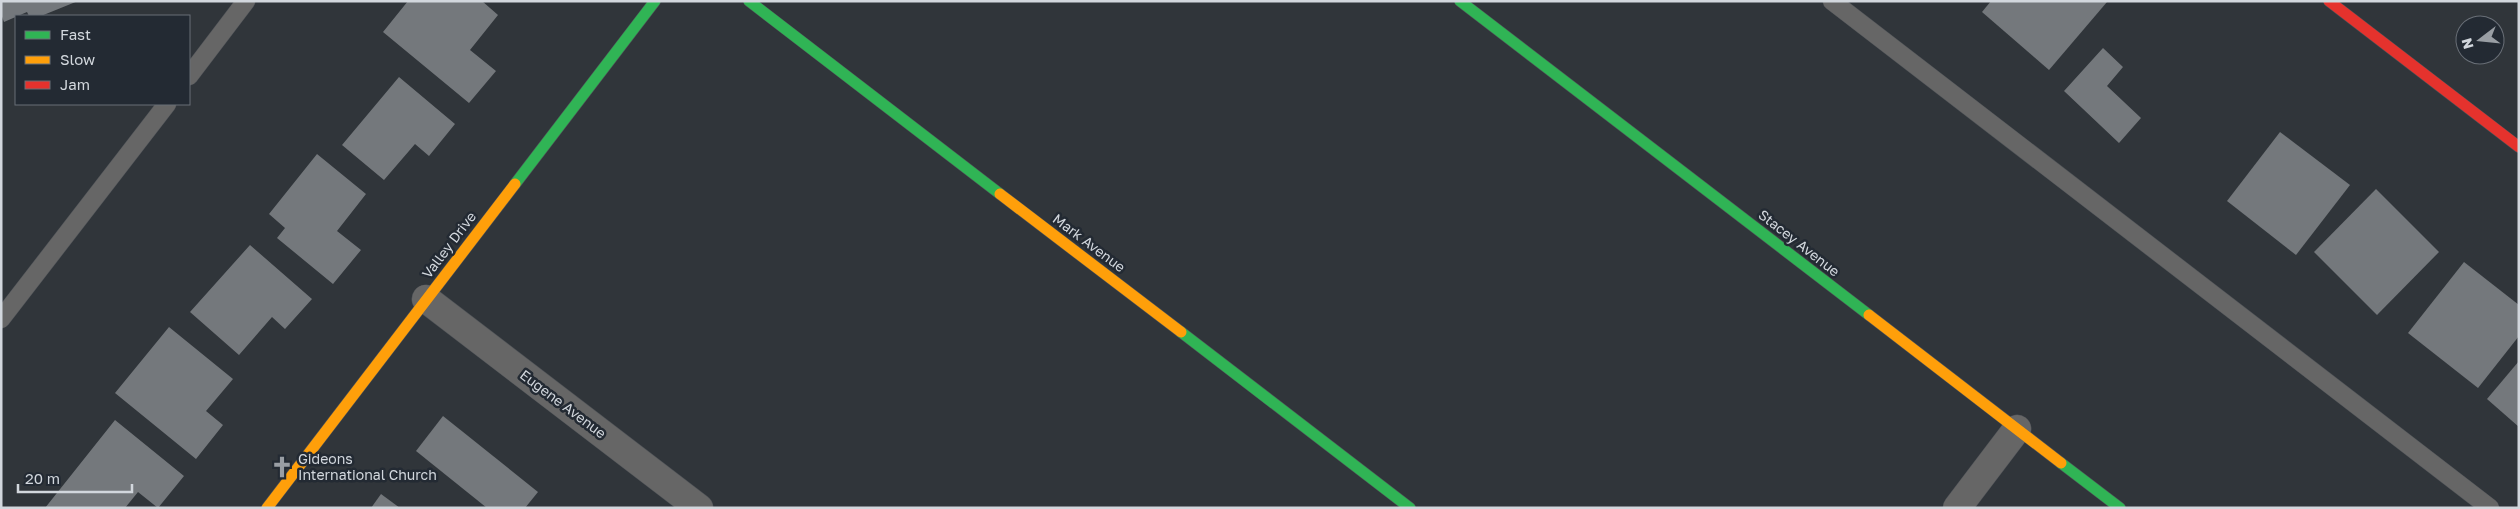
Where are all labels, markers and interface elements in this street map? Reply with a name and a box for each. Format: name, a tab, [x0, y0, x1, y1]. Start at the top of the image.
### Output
legend	[15, 15, 190, 105]
north arrow	[2455, 15, 2505, 65]
text: Fast	[60, 25, 91, 43]
text: N	[2457, 36, 2477, 51]
text: Slow	[60, 50, 95, 68]
text: Jam	[60, 75, 90, 93]
street label: Stacey Avenue	[1755, 206, 1843, 280]
street label: Valley Drive	[418, 208, 479, 281]
street label: Mark Avenue	[1050, 210, 1129, 275]
street label: Eugene Avenue	[517, 366, 610, 442]
place label: Gideons International Church	[298, 450, 437, 483]
church icon: Gideons International Church	[269, 454, 295, 480]
scale bar	[18, 462, 131, 494]
text: 20 m	[25, 469, 60, 487]

